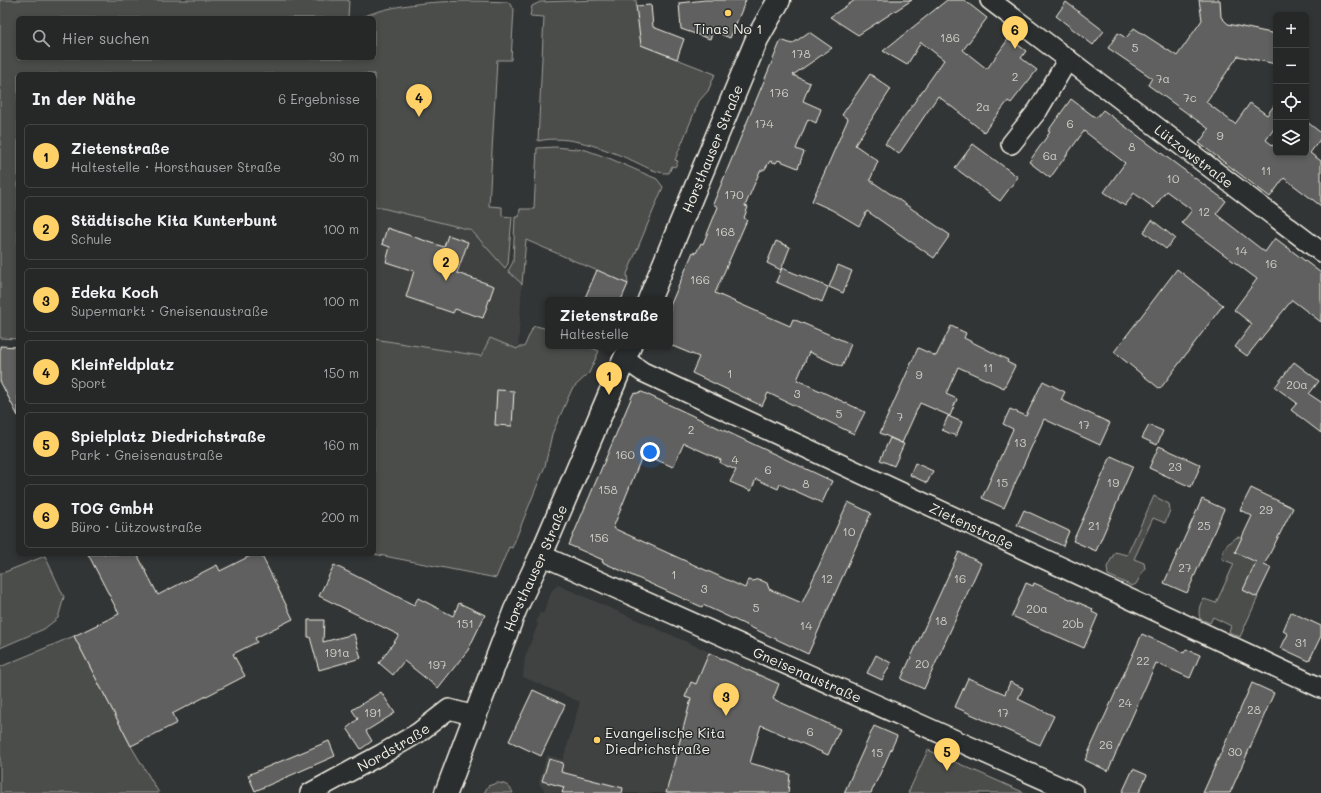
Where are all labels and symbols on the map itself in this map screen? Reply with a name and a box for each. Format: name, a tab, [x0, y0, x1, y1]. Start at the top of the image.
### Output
marker: Tinas No 1	[723, 8, 733, 18]
pin: 6	[1002, 16, 1028, 49]
place label: Tinas No 1	[693, 19, 763, 38]
house number: 186	[940, 29, 960, 45]
house number: 5	[1132, 39, 1139, 55]
house number: 178	[791, 45, 811, 61]
house number: 2	[1012, 68, 1018, 84]
house number: 7a	[1156, 70, 1170, 86]
street label: Horsthauser Straße	[677, 82, 747, 215]
pin: 4	[406, 84, 432, 117]
house number: 176	[769, 84, 789, 100]
house number: 7c	[1183, 89, 1197, 105]
house number: 2a	[976, 98, 990, 114]
house number: 174	[754, 115, 774, 131]
house number: 6	[1066, 115, 1074, 131]
street label: Lützowstraße	[1151, 119, 1238, 192]
house number: 9	[1216, 127, 1224, 143]
house number: 8	[1128, 138, 1136, 154]
house number: 6a	[1043, 147, 1057, 163]
house number: 11	[1261, 162, 1271, 178]
house number: 10	[1167, 170, 1180, 186]
house number: 170	[724, 186, 744, 202]
house number: 12	[1198, 203, 1210, 219]
house number: 168	[715, 223, 735, 239]
house number: 14	[1235, 242, 1247, 258]
pin: 2	[433, 248, 459, 281]
house number: 16	[1265, 255, 1277, 271]
house number: 166	[690, 271, 710, 287]
house number: 11	[983, 359, 993, 375]
pin: 1	[596, 362, 622, 395]
house number: 1	[727, 365, 733, 381]
house number: 9	[915, 366, 923, 382]
house number: 20a	[1286, 376, 1308, 392]
house number: 3	[793, 385, 801, 401]
house number: 5	[836, 405, 843, 421]
house number: 7	[897, 408, 904, 424]
house number: 17	[1078, 416, 1090, 432]
house number: 2	[688, 421, 694, 437]
house number: 13	[1014, 434, 1026, 450]
your location	[640, 442, 660, 462]
house number: 160	[615, 446, 636, 462]
house number: 4	[731, 451, 739, 467]
house number: 23	[1168, 458, 1182, 474]
house number: 6	[764, 461, 772, 477]
house number: 15	[996, 474, 1008, 490]
house number: 19	[1107, 474, 1119, 490]
house number: 8	[802, 475, 810, 491]
house number: 158	[598, 481, 618, 497]
street label: Zietenstraße	[927, 497, 1017, 553]
house number: 29	[1259, 501, 1273, 517]
street label: Horsthauser Straße	[498, 502, 571, 634]
house number: 21	[1088, 517, 1100, 533]
house number: 25	[1197, 517, 1211, 533]
house number: 10	[843, 523, 856, 539]
house number: 156	[589, 529, 609, 545]
house number: 27	[1178, 559, 1192, 575]
house number: 1	[671, 566, 677, 582]
house number: 12	[821, 570, 833, 586]
house number: 16	[954, 570, 966, 586]
house number: 3	[700, 580, 708, 596]
house number: 5	[753, 599, 760, 615]
house number: 20a	[1026, 600, 1048, 616]
house number: 18	[935, 612, 947, 628]
house number: 151	[456, 615, 474, 631]
house number: 20b	[1062, 615, 1084, 631]
house number: 14	[800, 617, 812, 633]
house number: 31	[1295, 634, 1307, 650]
street label: Gneisenaustraße	[750, 642, 865, 707]
house number: 191a	[324, 644, 350, 660]
house number: 22	[1136, 652, 1150, 668]
house number: 20	[915, 655, 930, 671]
house number: 197	[427, 656, 447, 672]
pin: 3	[713, 683, 739, 716]
house number: 24	[1118, 694, 1132, 710]
house number: 28	[1247, 701, 1261, 717]
house number: 191	[364, 704, 382, 720]
house number: 17	[997, 704, 1009, 720]
street label: Nordstraße	[353, 718, 433, 775]
place label: Evangelische Kita Diedrichstraße	[605, 723, 725, 758]
house number: 6	[806, 723, 814, 739]
marker: Evangelische Kita Diedrichstraße	[592, 735, 602, 745]
house number: 26	[1099, 736, 1113, 752]
pin: 5	[934, 738, 960, 771]
house number: 30	[1228, 743, 1243, 759]
house number: 15	[871, 744, 883, 760]

